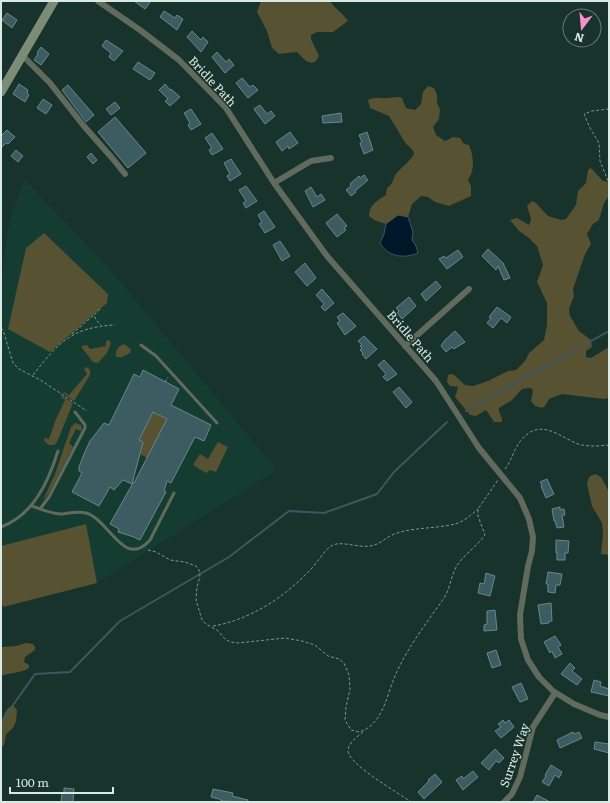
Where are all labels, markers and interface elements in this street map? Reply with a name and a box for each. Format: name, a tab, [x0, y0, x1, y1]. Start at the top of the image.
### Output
north arrow	[562, 8, 602, 48]
text: N	[572, 30, 586, 48]
street label: Bridle Path	[185, 52, 241, 110]
street label: Bridle Path	[383, 306, 439, 366]
street label: Surrey Way	[495, 720, 533, 790]
scale bar	[10, 769, 113, 795]
text: 100 m	[16, 773, 49, 791]

